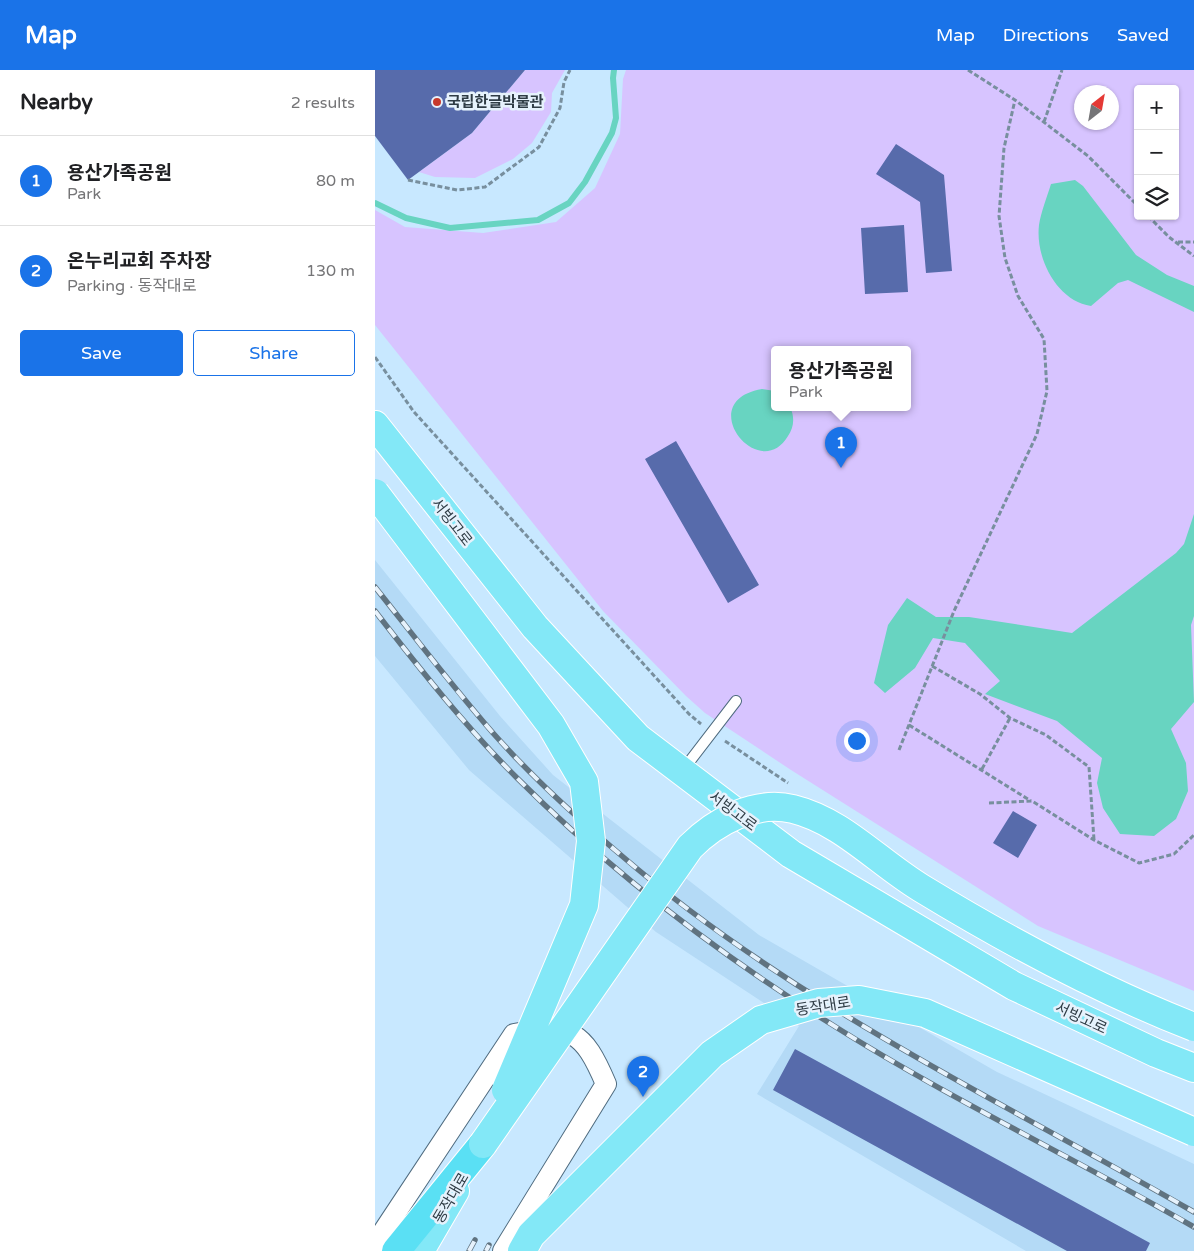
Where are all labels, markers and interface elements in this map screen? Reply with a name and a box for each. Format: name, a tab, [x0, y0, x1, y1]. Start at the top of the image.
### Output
text: Map	[25, 21, 77, 50]
text: Map	[936, 24, 975, 46]
text: Directions	[1003, 24, 1089, 46]
text: Saved	[1117, 24, 1169, 46]
north arrow	[1074, 85, 1119, 130]
map controls	[1134, 85, 1179, 220]
button: +	[1134, 85, 1179, 130]
text: Nearby	[20, 90, 93, 115]
text: 2 results	[291, 93, 355, 113]
place label: 국립한글박물관	[447, 93, 544, 111]
marker: 국립한글박물관	[431, 96, 443, 108]
button: −	[1134, 130, 1179, 175]
text: 용산가족공원	[67, 162, 172, 184]
text: 1	[31, 171, 41, 191]
text: 80 m	[316, 171, 355, 191]
button: layers	[1134, 175, 1179, 220]
text: Park	[67, 184, 101, 204]
text: 온누리교회 주차장	[67, 250, 212, 272]
text: 2	[31, 261, 41, 281]
text: 130 m	[306, 261, 355, 281]
text: Parking · 동작대로	[67, 276, 196, 296]
button: Save	[20, 330, 183, 376]
button: Share	[193, 330, 355, 376]
popup	[771, 346, 911, 411]
text: 용산가족공원	[789, 360, 893, 382]
text: Park	[789, 382, 823, 402]
pin: 1	[825, 427, 857, 468]
street label: 서빙고로	[428, 495, 476, 549]
your location	[844, 728, 870, 754]
street label: 서빙고로	[706, 787, 760, 835]
street label: 동작대로	[794, 993, 852, 1019]
street label: 서빙고로	[1052, 998, 1110, 1038]
pin: 2	[627, 1056, 659, 1097]
street label: 동작대로	[429, 1170, 473, 1226]

